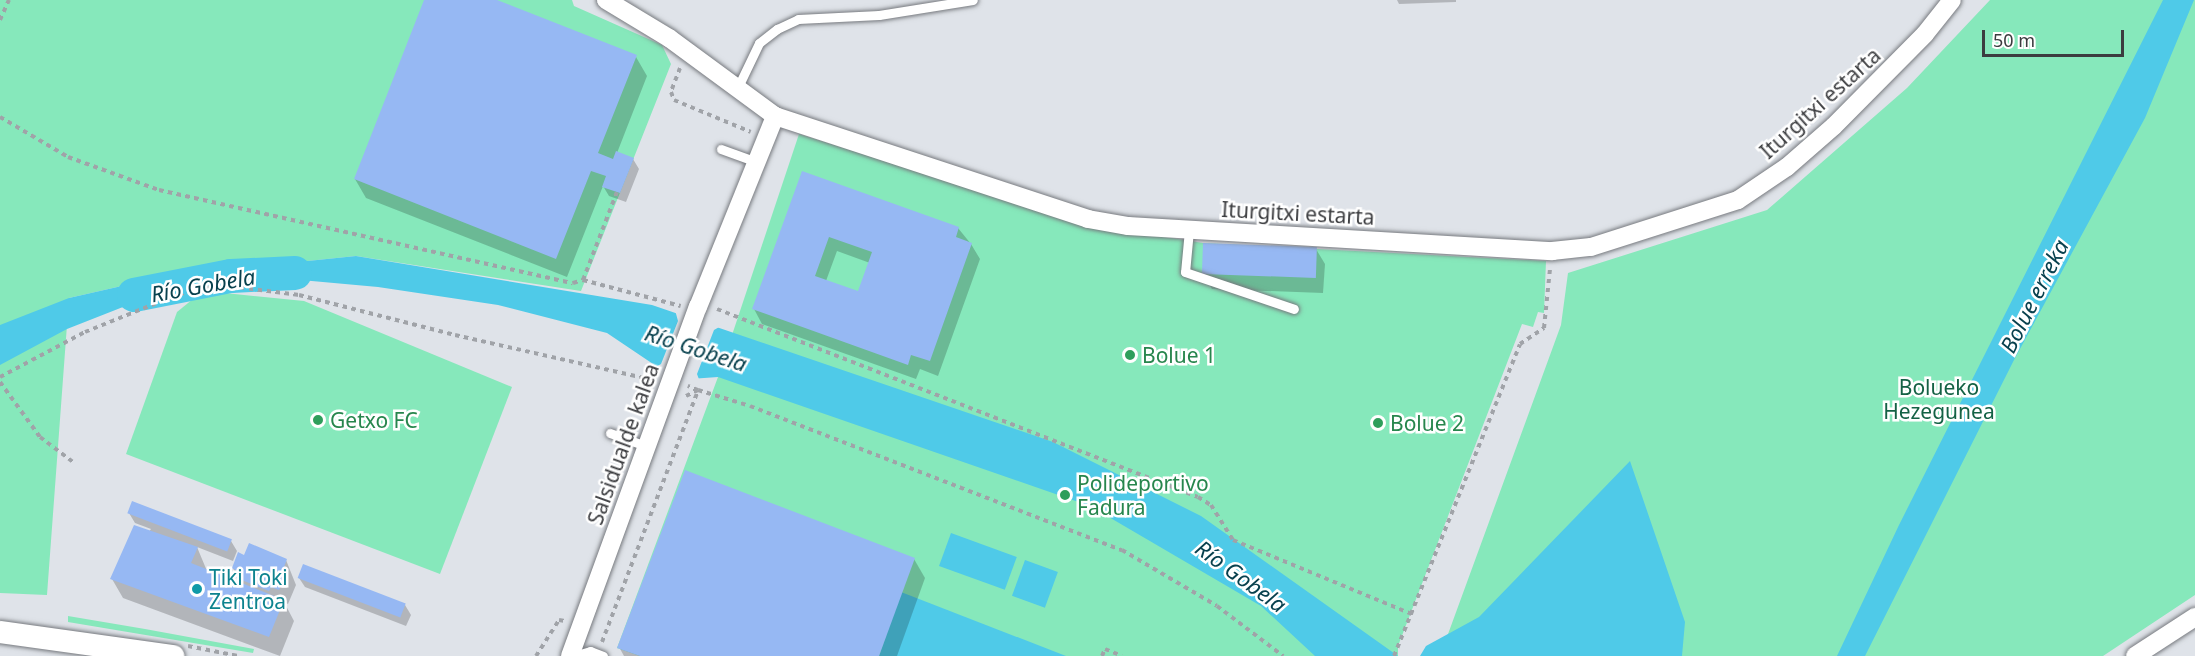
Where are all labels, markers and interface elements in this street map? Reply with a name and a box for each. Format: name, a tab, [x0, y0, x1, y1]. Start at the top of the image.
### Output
scale bar	[1985, 18, 2128, 56]
text: 50 m	[1993, 28, 2035, 52]
street label: Iturgitxi estarta	[1755, 42, 1885, 164]
street label: Iturgitxi estarta	[1221, 196, 1375, 230]
water label: Bolue erreka	[1994, 235, 2074, 357]
water label: Río Gobela	[149, 263, 257, 307]
water label: Río Gobela	[642, 319, 750, 377]
place label: Bolue 1	[1142, 342, 1216, 368]
marker: Bolue 1	[1123, 348, 1137, 362]
street label: Salsidualde kalea	[582, 360, 664, 528]
park label: Bolueko Hezegunea	[1883, 374, 1995, 424]
place label: Getxo FC	[330, 407, 418, 433]
place label: Bolue 2	[1390, 410, 1464, 436]
marker: Getxo FC	[311, 413, 325, 427]
marker: Bolue 2	[1371, 416, 1385, 430]
place label: Polideportivo Fadura	[1077, 470, 1209, 520]
marker: Polideportivo Fadura	[1058, 488, 1072, 502]
water label: Río Gobela	[1191, 534, 1291, 618]
place label: Tiki Toki Zentroa	[209, 564, 288, 614]
marker: Tiki Toki Zentroa	[190, 582, 204, 596]

